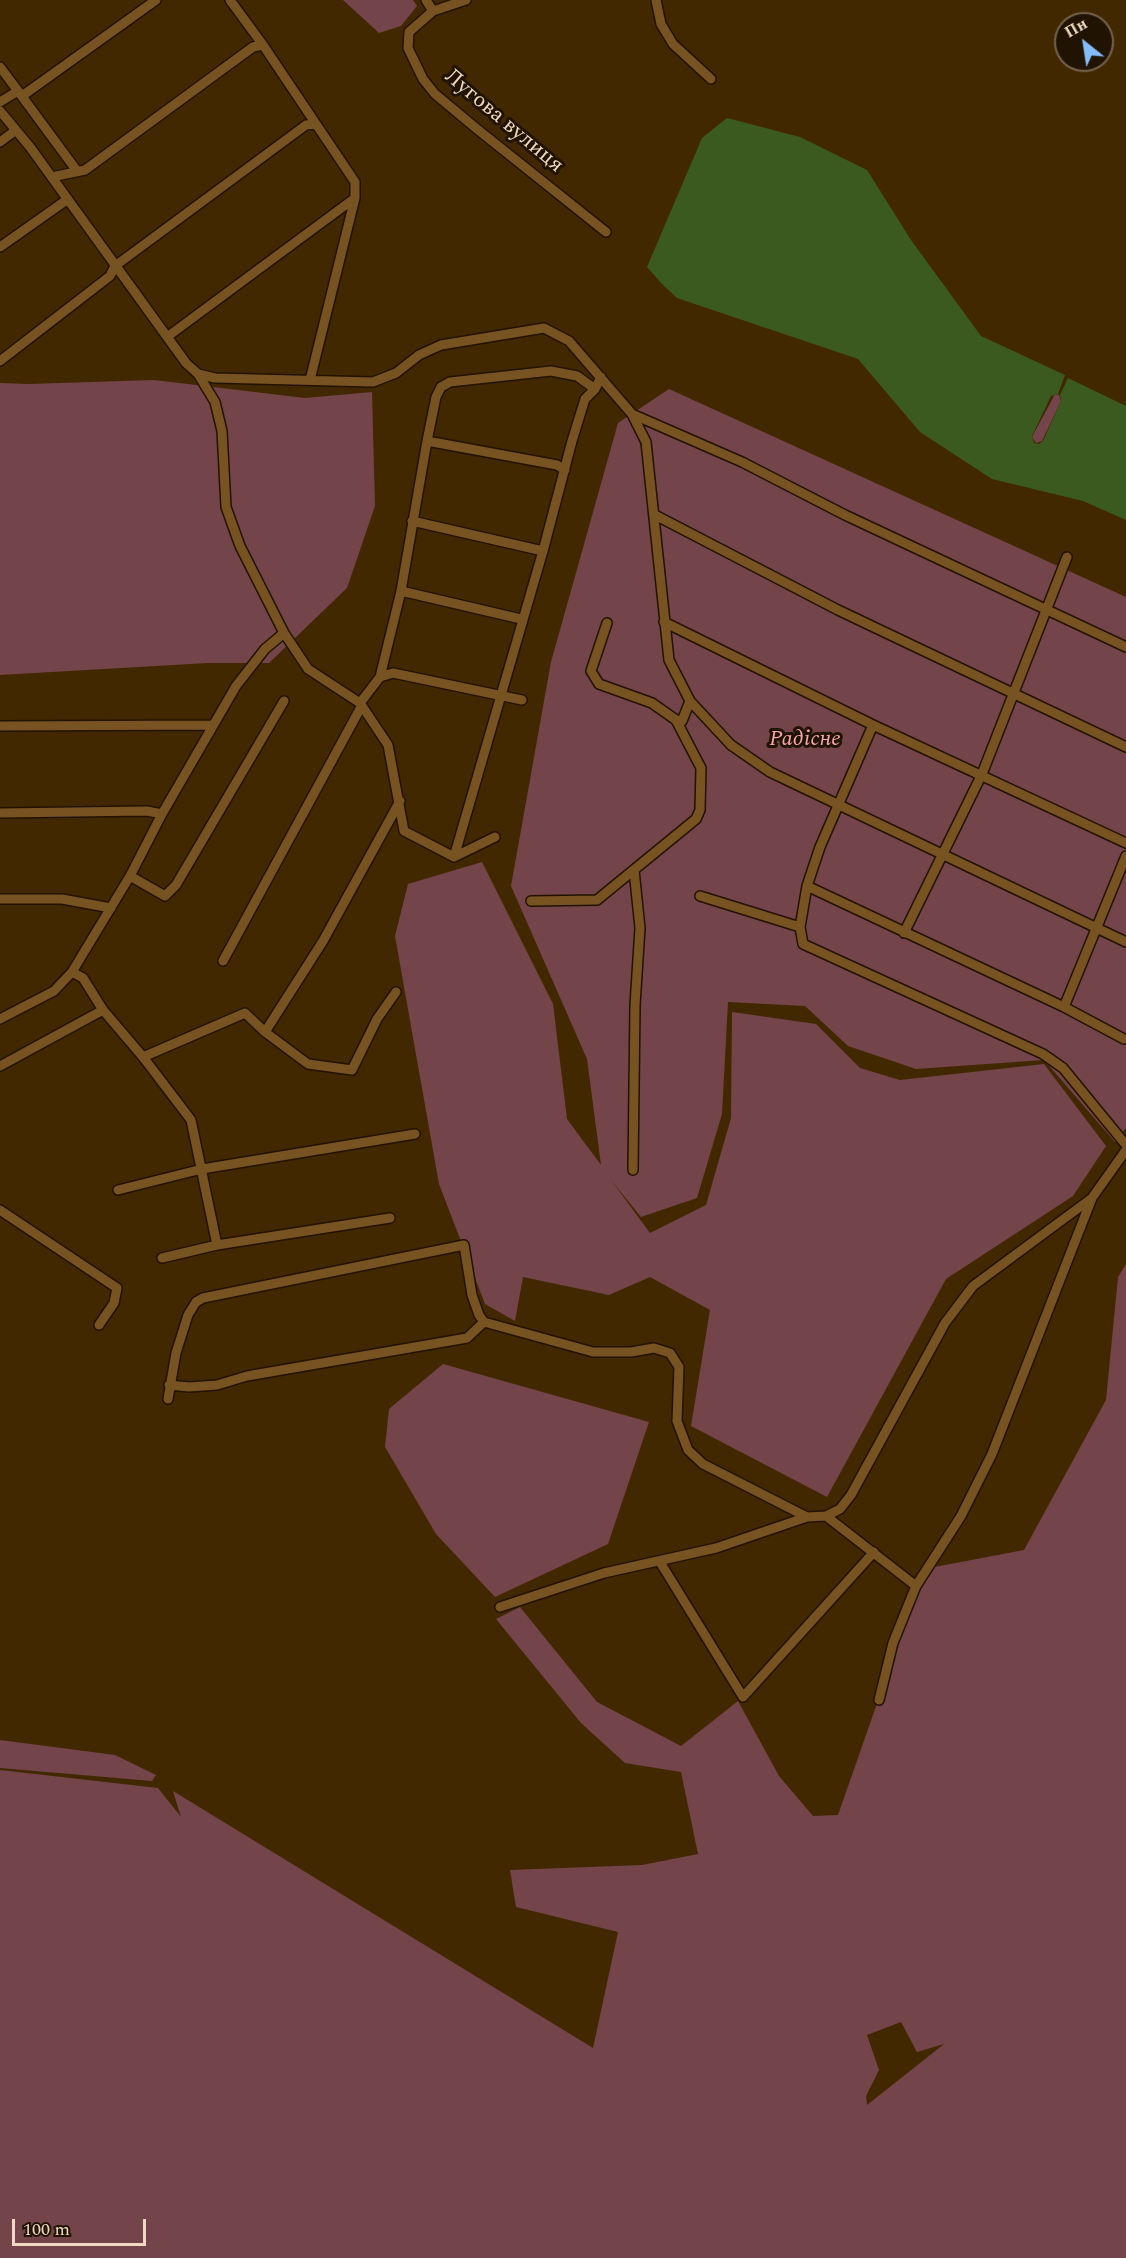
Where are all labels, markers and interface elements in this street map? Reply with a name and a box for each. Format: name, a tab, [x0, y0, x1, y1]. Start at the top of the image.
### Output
north arrow	[1054, 12, 1114, 72]
text: Пн	[1060, 12, 1092, 44]
street label: Лугова вулиця	[438, 64, 568, 180]
park label: Радісне	[769, 728, 841, 754]
scale bar	[15, 2207, 148, 2245]
text: 100 m	[23, 2216, 70, 2243]

